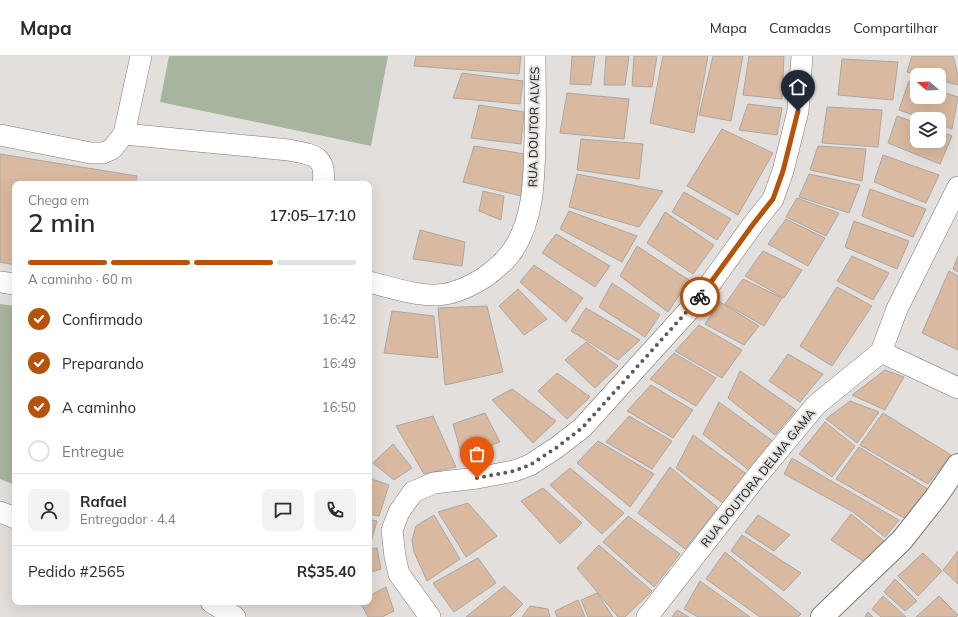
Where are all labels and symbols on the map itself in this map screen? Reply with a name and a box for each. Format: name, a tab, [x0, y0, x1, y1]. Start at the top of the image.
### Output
street label: RUA DOUTOR ALVES	[525, 67, 542, 187]
north arrow	[910, 68, 946, 104]
pin	[781, 70, 815, 111]
courier	[680, 277, 720, 317]
street label: RUA DOUTORA DELMA GAMA	[697, 405, 818, 550]
pin	[460, 437, 494, 478]

